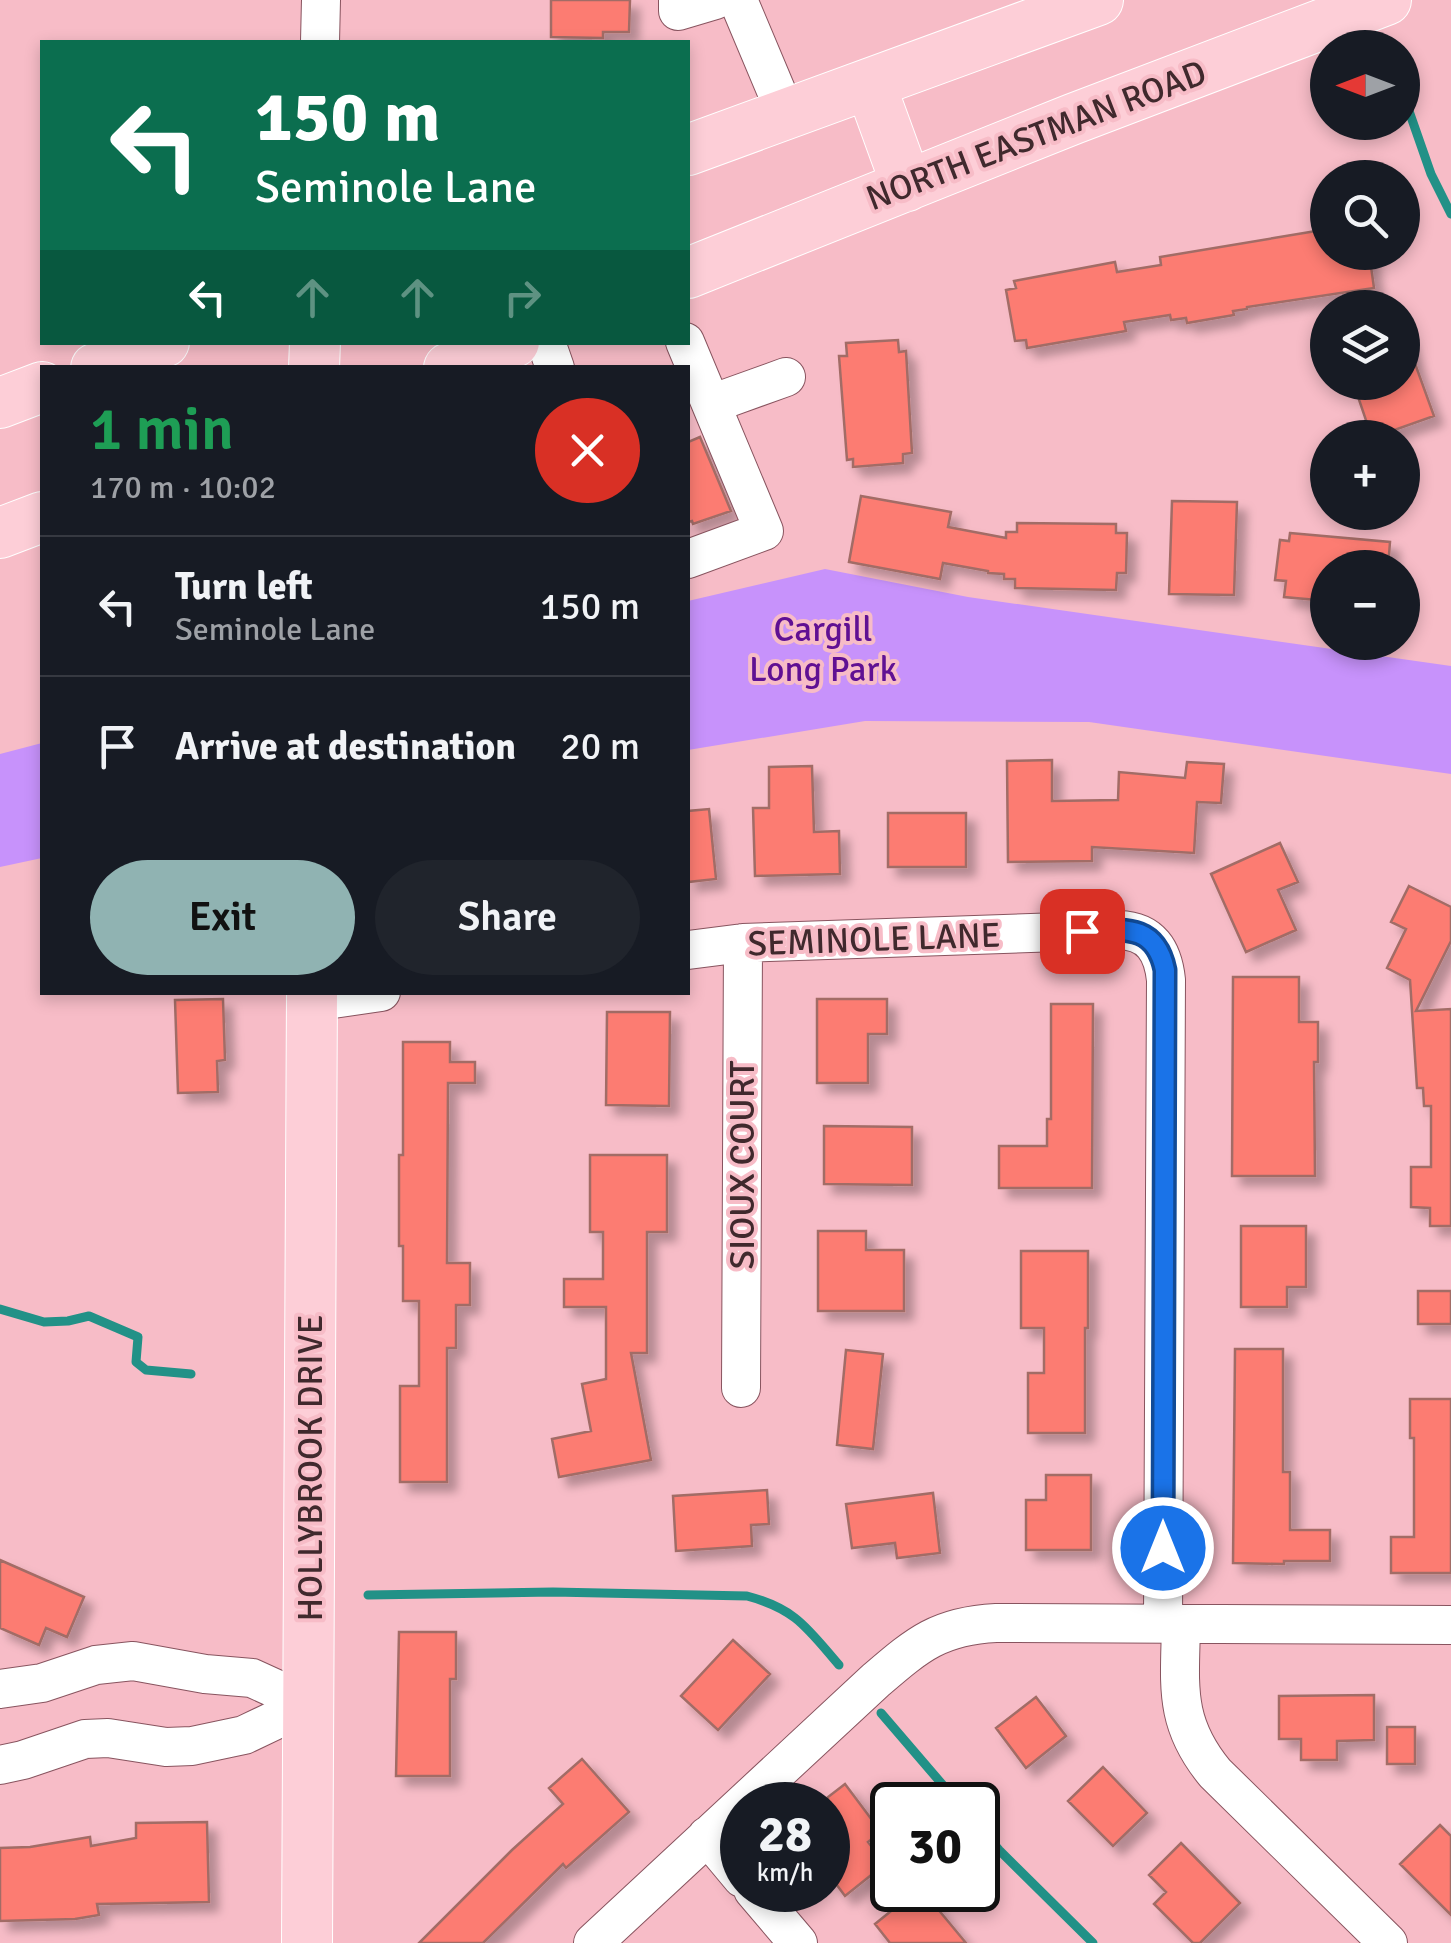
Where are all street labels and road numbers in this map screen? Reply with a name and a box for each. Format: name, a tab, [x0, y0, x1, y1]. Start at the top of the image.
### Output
street label: NORTH EASTMAN ROAD	[860, 51, 1212, 220]
street label: SEMINOLE LANE	[747, 914, 1001, 965]
street label: SIOUX COURT	[721, 1060, 764, 1270]
street label: HOLLYBROOK DRIVE	[289, 1314, 332, 1622]

